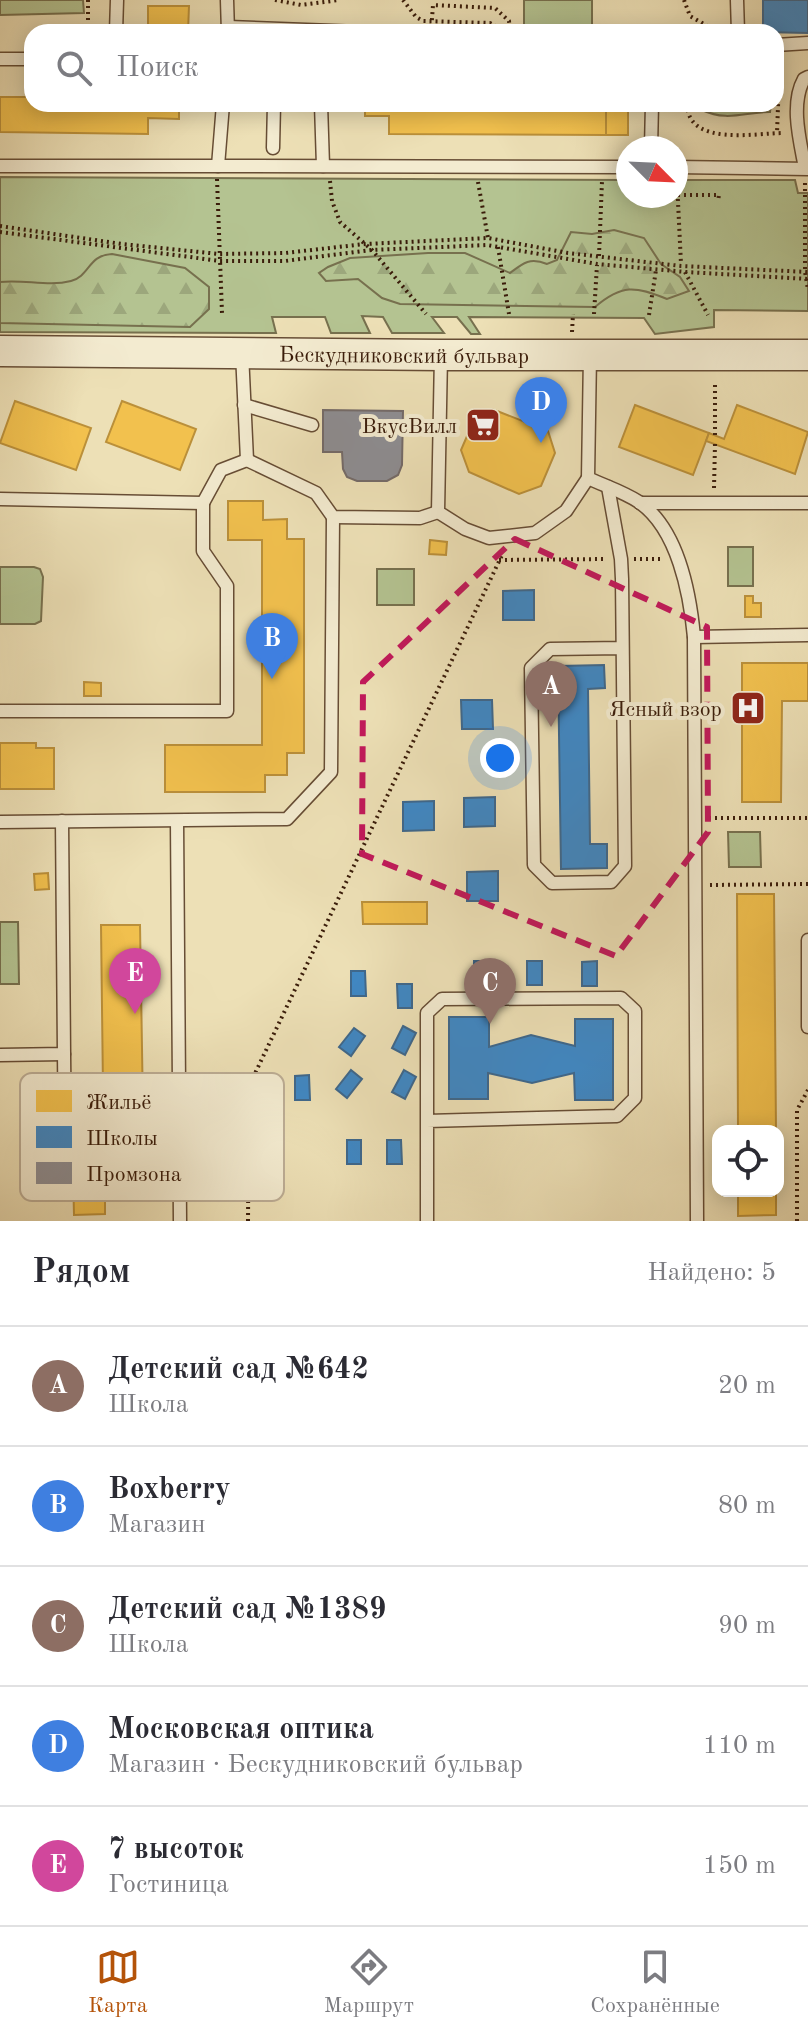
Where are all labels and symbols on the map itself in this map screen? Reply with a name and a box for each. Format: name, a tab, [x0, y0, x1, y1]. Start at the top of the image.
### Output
north arrow	[616, 136, 688, 208]
street label: Бескудниковский бульвар	[279, 345, 529, 368]
pin: D	[515, 377, 567, 443]
supermarket icon: ВкусВилл	[464, 406, 502, 444]
place label: ВкусВилл	[361, 416, 457, 438]
pin: B	[246, 613, 298, 679]
pin: A	[525, 661, 577, 727]
hospital icon: Ясный взор	[729, 689, 767, 727]
place label: Ясный взор	[609, 699, 722, 721]
your location	[480, 738, 520, 778]
pin: E	[109, 948, 161, 1014]
pin: C	[464, 958, 516, 1024]
legend	[20, 1073, 284, 1201]
text: Жильё	[86, 1092, 151, 1114]
text: Школы	[86, 1128, 158, 1150]
text: Промзона	[86, 1164, 182, 1186]

